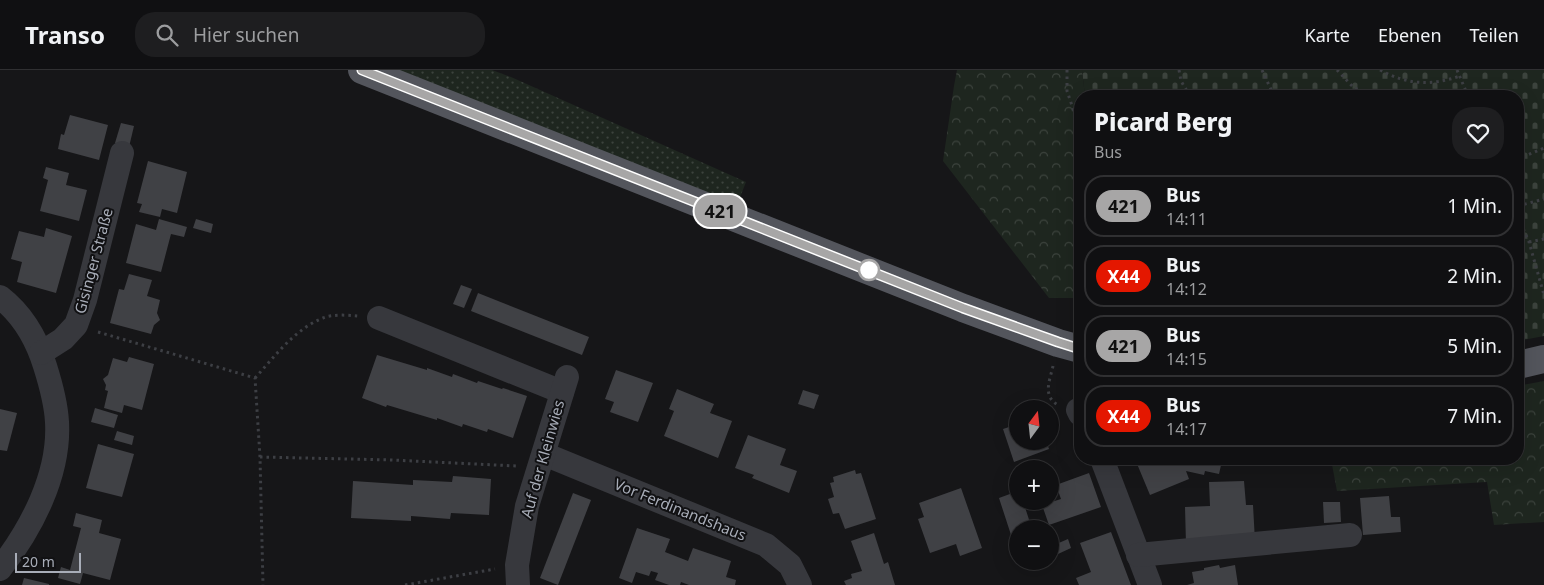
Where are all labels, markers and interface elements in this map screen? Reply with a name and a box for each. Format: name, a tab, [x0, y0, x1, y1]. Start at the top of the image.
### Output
search box	[135, 12, 485, 57]
text: Transo	[25, 18, 105, 51]
icon: search	[153, 21, 181, 49]
text: Hier suchen	[193, 22, 300, 48]
text: Karte	[1305, 23, 1350, 47]
text: Ebenen	[1378, 23, 1442, 47]
text: Teilen	[1470, 23, 1519, 47]
text: Picard Berg	[1094, 105, 1232, 138]
button: heart	[1452, 107, 1504, 159]
text: Bus	[1094, 141, 1122, 163]
text: Bus	[1166, 182, 1201, 208]
text: 1 Min.	[1447, 193, 1502, 219]
text: 421	[1108, 194, 1139, 218]
line badge: 421	[691, 195, 749, 227]
text: 421	[705, 199, 735, 223]
street label: Gisinger Straße	[69, 206, 117, 316]
text: 14:11	[1166, 208, 1207, 230]
text: Bus	[1166, 252, 1201, 278]
unlabelled marker	[858, 259, 880, 281]
text: 2 Min.	[1447, 263, 1502, 289]
text: X44	[1107, 264, 1140, 288]
text: 14:12	[1166, 278, 1207, 300]
text: Bus	[1166, 322, 1201, 348]
text: 5 Min.	[1447, 333, 1502, 359]
text: 421	[1108, 334, 1139, 358]
text: 14:15	[1166, 348, 1207, 370]
text: Bus	[1166, 392, 1201, 418]
street label: Auf der Kleinwies	[516, 397, 568, 520]
north arrow	[1009, 400, 1059, 450]
map controls	[1009, 400, 1059, 570]
text: 7 Min.	[1447, 403, 1502, 429]
text: X44	[1107, 404, 1140, 428]
text: 14:17	[1166, 418, 1207, 440]
button: +	[1009, 460, 1059, 510]
street label: Vor Ferdinandshaus	[611, 473, 749, 545]
button: −	[1009, 520, 1059, 570]
scale bar	[15, 550, 81, 573]
text: 20 m	[22, 552, 55, 571]

